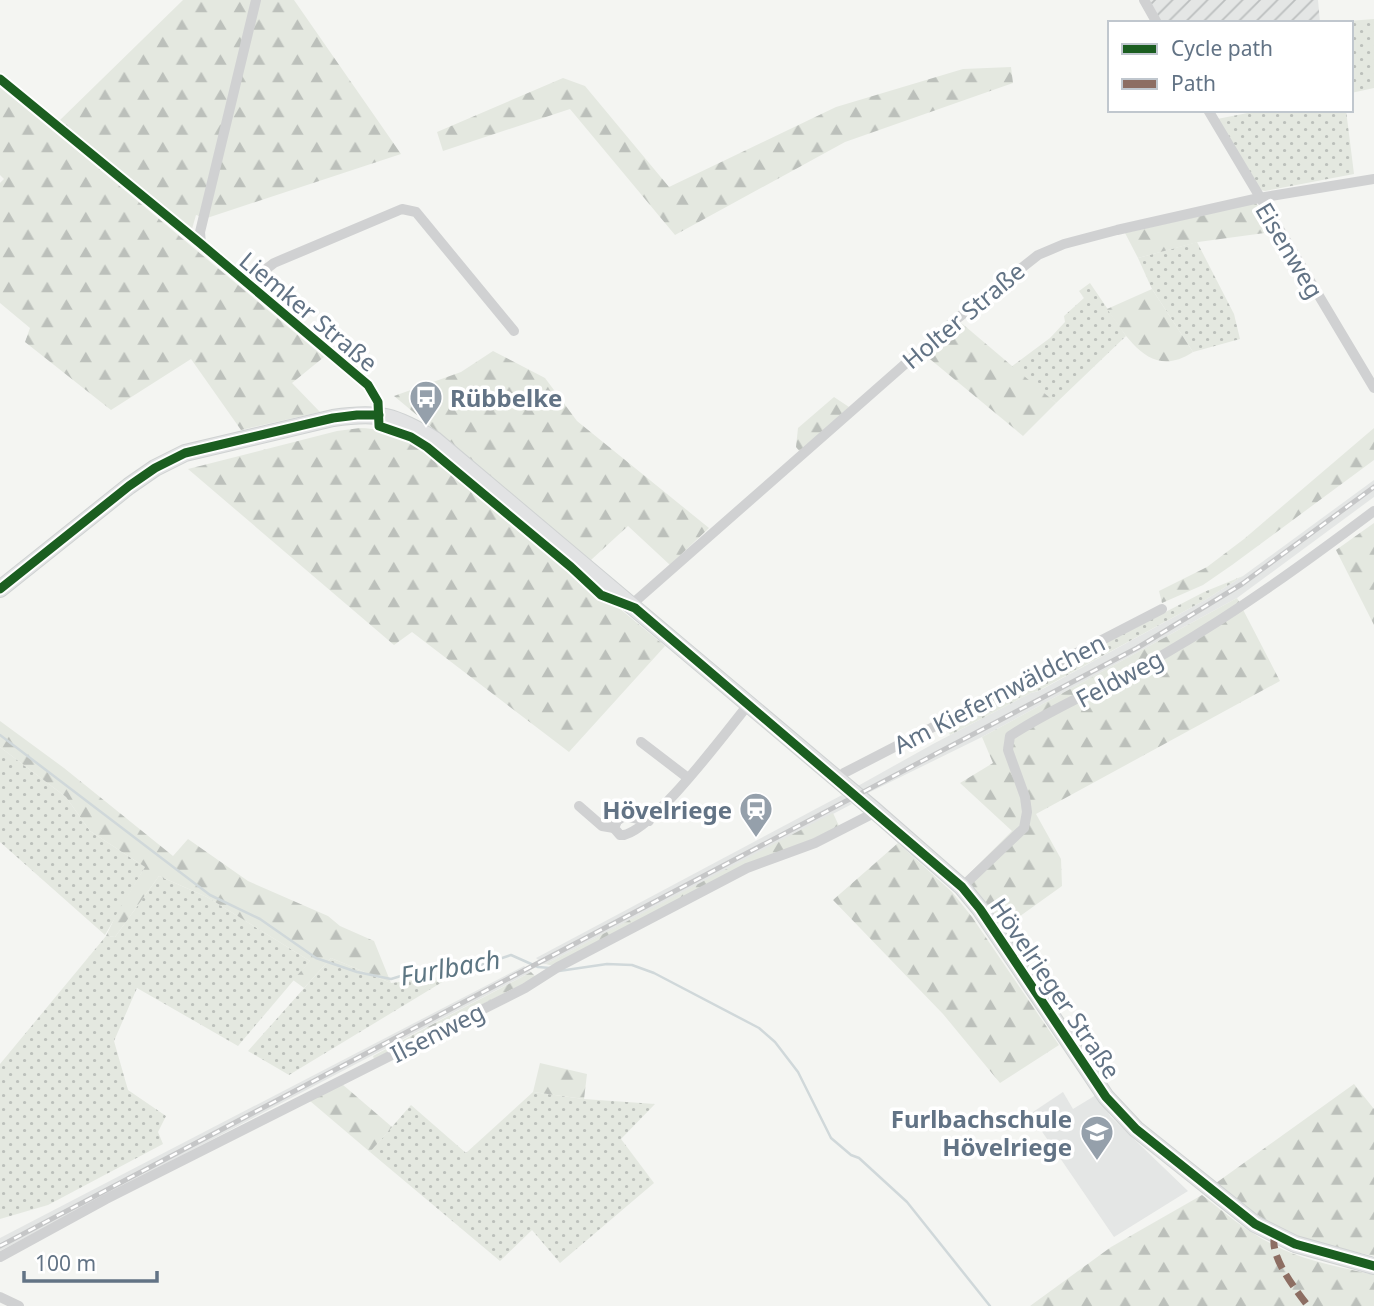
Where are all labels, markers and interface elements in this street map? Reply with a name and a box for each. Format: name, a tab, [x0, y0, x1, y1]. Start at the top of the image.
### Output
legend	[1108, 21, 1353, 112]
text: Cycle path	[1171, 34, 1273, 62]
text: Path	[1171, 69, 1216, 97]
street label: Eisenweg	[1248, 196, 1332, 304]
street label: Liemker Straße	[233, 244, 385, 378]
street label: Holter Straße	[895, 254, 1031, 376]
bus stop icon: Rübbelke	[407, 378, 445, 427]
place label: Rübbelke	[450, 381, 562, 414]
street label: Am Kiefernwäldchen	[888, 625, 1110, 761]
street label: Feldweg	[1070, 641, 1168, 715]
station icon: Hövelriege	[737, 790, 775, 839]
place label: Hövelriege	[602, 793, 732, 826]
street label: Hövelrieger Straße	[983, 891, 1129, 1085]
water label: Furlbach	[397, 940, 503, 994]
street label: Ilsenweg	[384, 994, 490, 1070]
place label: Furlbachschule Hövelriege	[891, 1102, 1072, 1163]
school or university icon: Furlbachschule Hövelriege	[1078, 1113, 1116, 1162]
scale bar	[24, 1240, 158, 1284]
text: 100 m	[35, 1249, 96, 1277]

